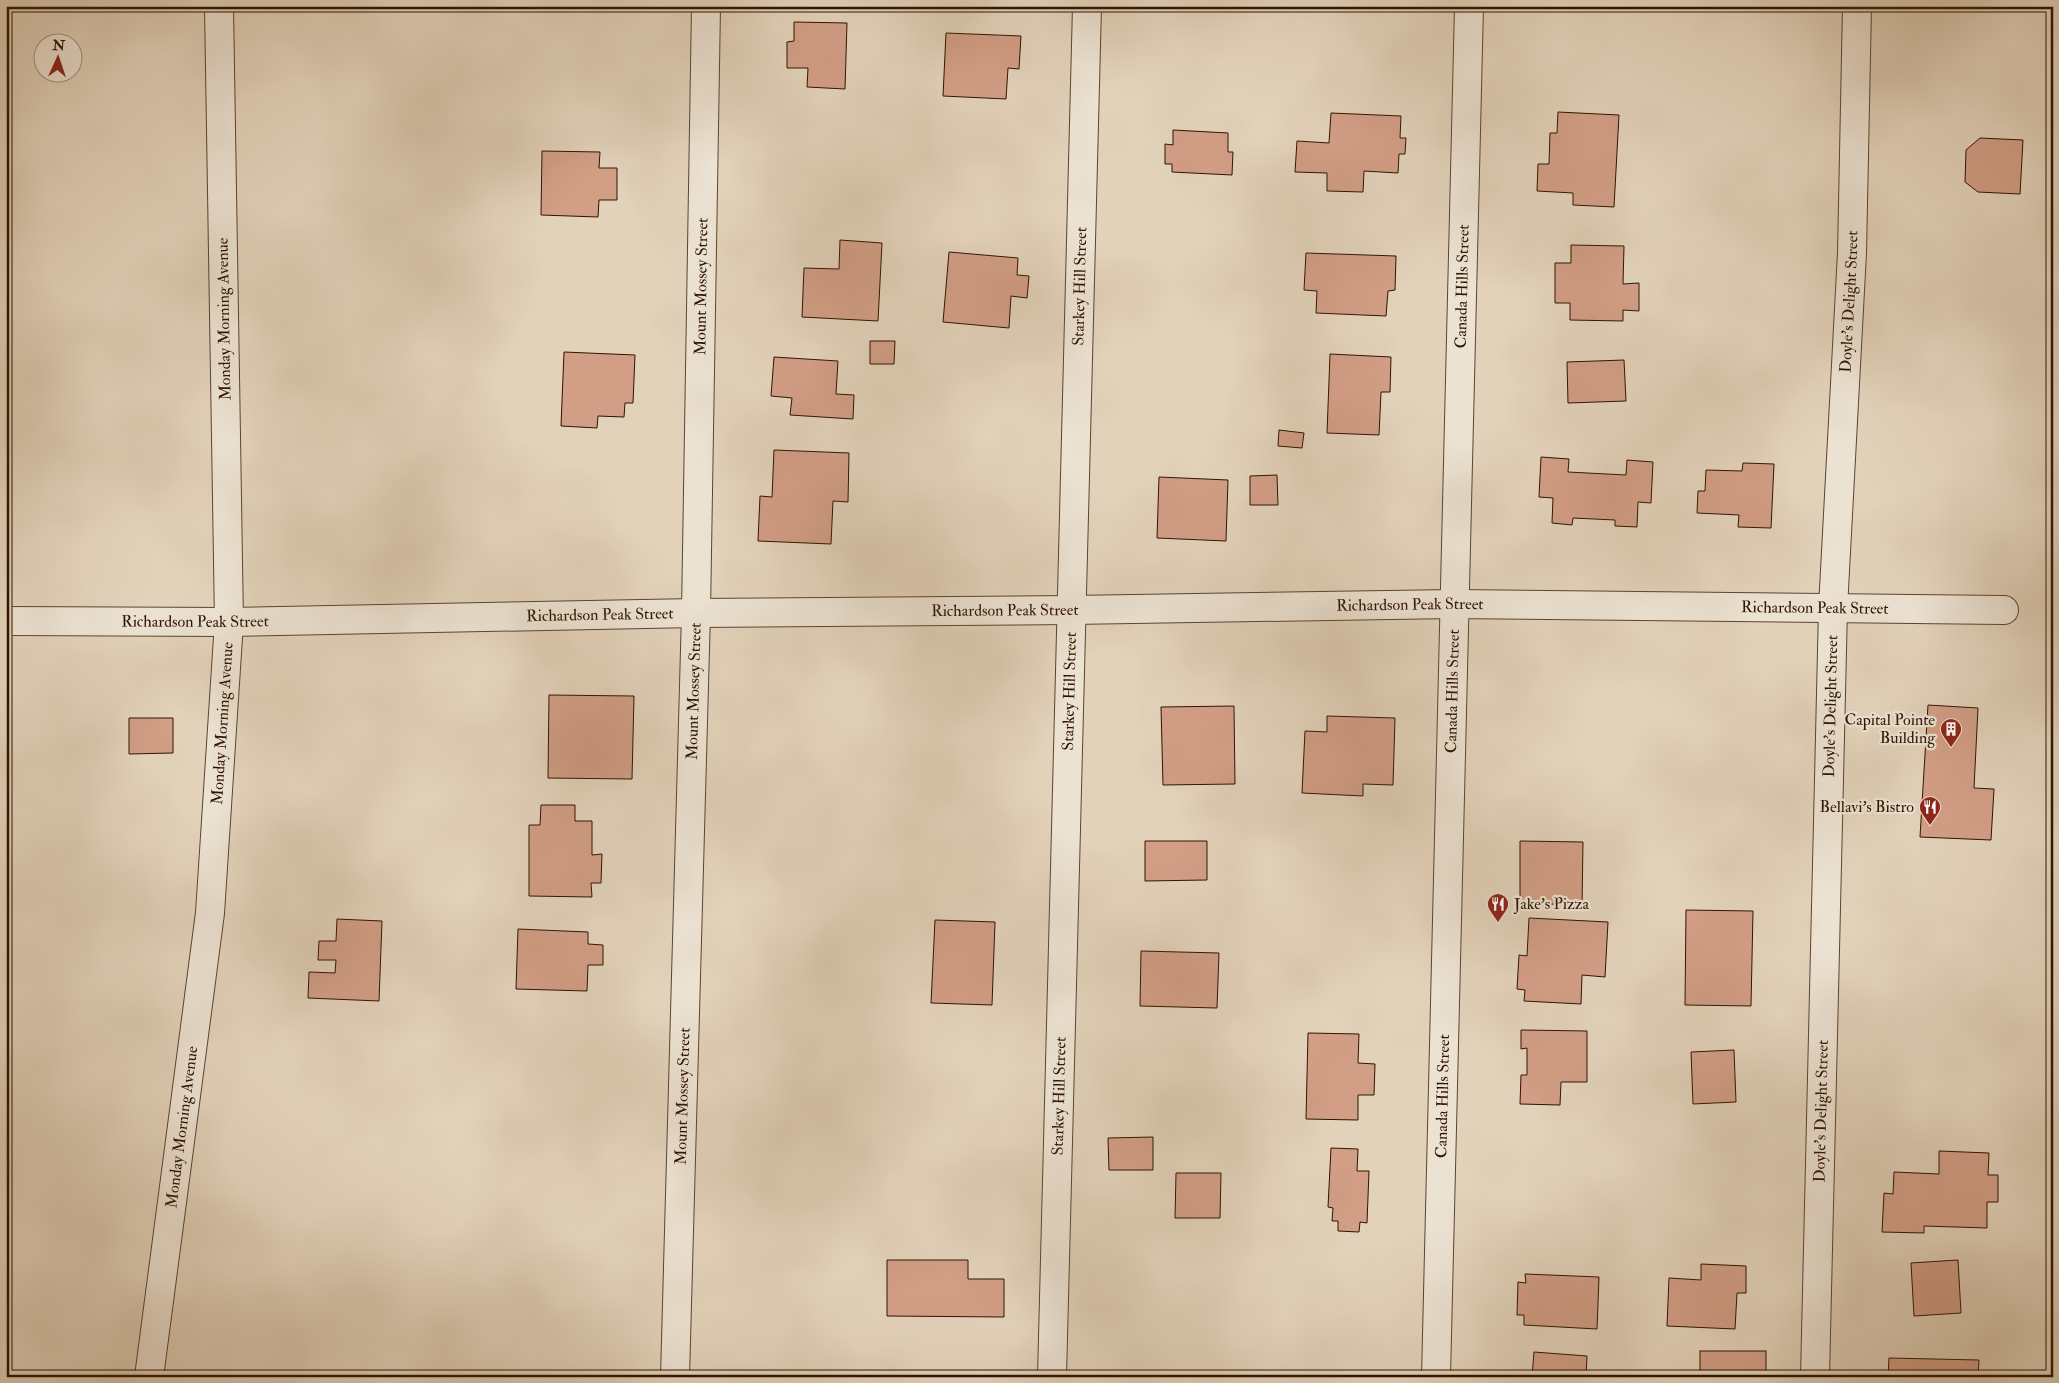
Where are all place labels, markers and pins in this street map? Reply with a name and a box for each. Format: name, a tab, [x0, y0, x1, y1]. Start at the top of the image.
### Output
place label: Capital Pointe Building	[1845, 710, 1936, 748]
building icon: Capital Pointe Building	[1939, 717, 1963, 748]
restaurant icon: Bellavi's Bistro	[1918, 795, 1942, 826]
place label: Bellavi's Bistro	[1820, 797, 1914, 817]
restaurant icon: Jake's Pizza	[1486, 892, 1510, 923]
place label: Jake's Pizza	[1513, 894, 1590, 915]

